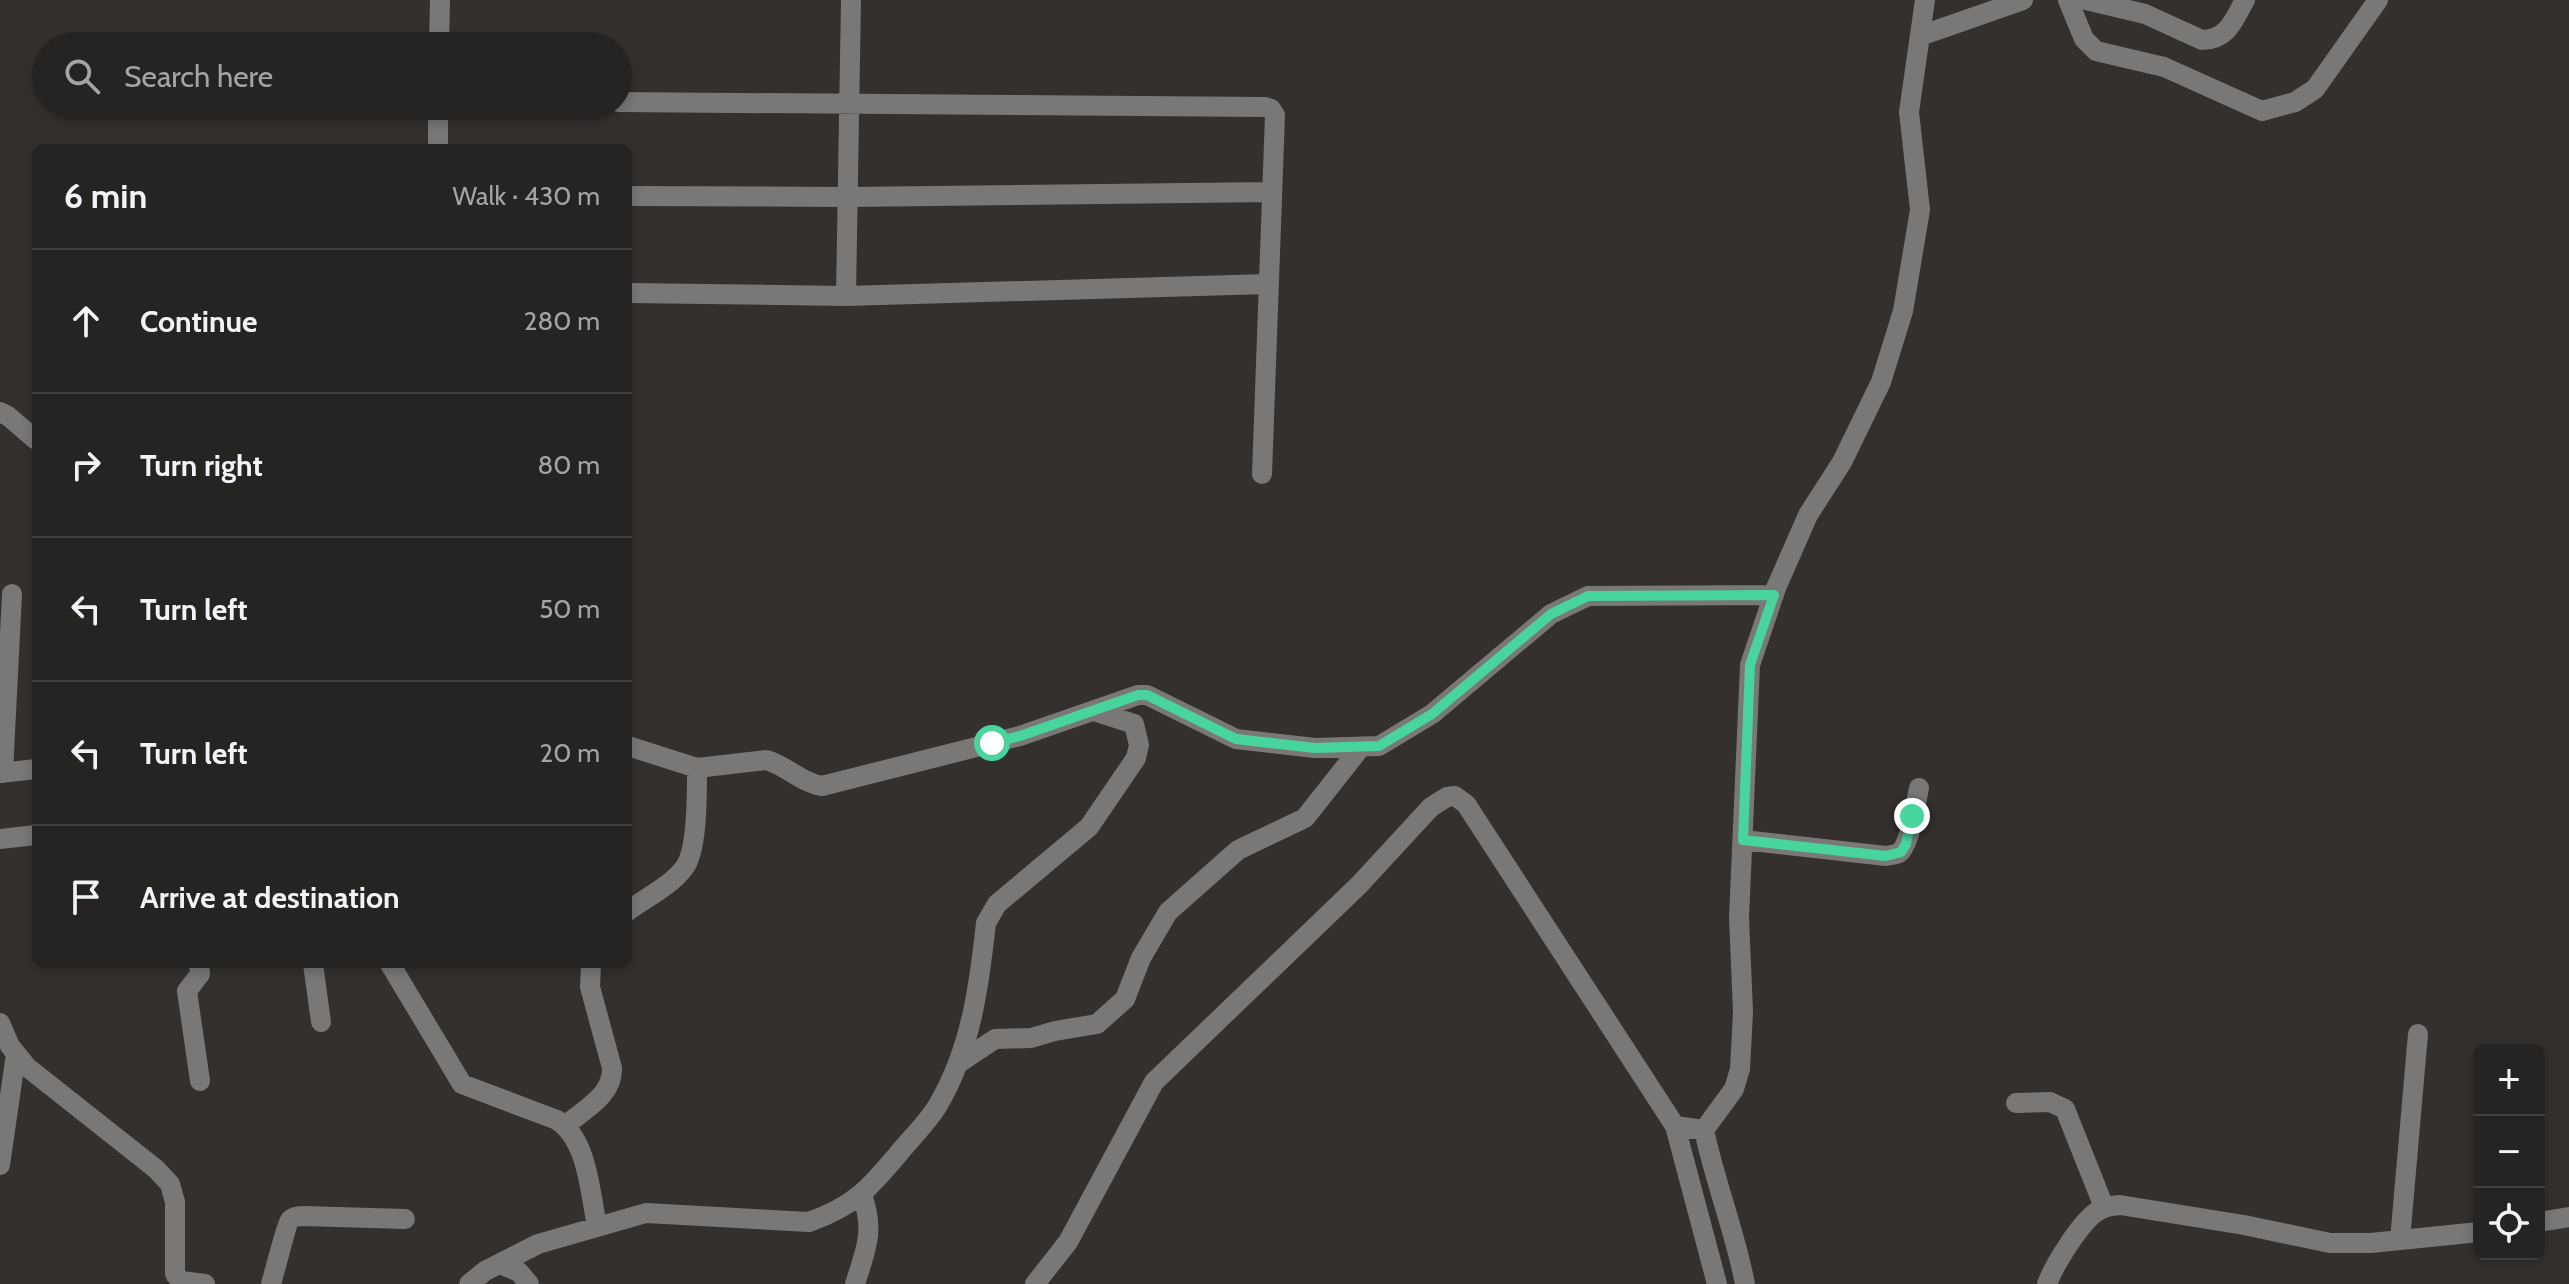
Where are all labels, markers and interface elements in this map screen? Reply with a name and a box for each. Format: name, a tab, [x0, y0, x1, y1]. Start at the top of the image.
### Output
search box	[32, 32, 632, 120]
icon: search	[60, 54, 104, 98]
text: Search here	[124, 58, 273, 95]
text: 6 min	[64, 175, 147, 217]
text: Walk · 430 m	[452, 180, 600, 212]
icon: ahead	[64, 299, 108, 343]
text: Continue	[140, 303, 257, 340]
text: 280 m	[524, 305, 600, 337]
icon: right	[64, 443, 108, 487]
text: Turn right	[140, 447, 263, 484]
text: 80 m	[537, 449, 600, 481]
icon: left	[64, 587, 108, 631]
text: Turn left	[140, 591, 248, 628]
text: 50 m	[539, 593, 600, 625]
route start	[974, 725, 1010, 761]
icon: left	[64, 731, 108, 775]
text: Turn left	[140, 735, 248, 772]
text: 20 m	[540, 737, 600, 769]
route end	[1894, 798, 1930, 834]
icon: arrive	[64, 875, 108, 919]
text: Arrive at destination	[140, 879, 400, 916]
map controls	[2473, 1044, 2545, 1260]
button: +	[2473, 1044, 2545, 1116]
button: −	[2473, 1116, 2545, 1188]
button: locate	[2473, 1188, 2545, 1260]

